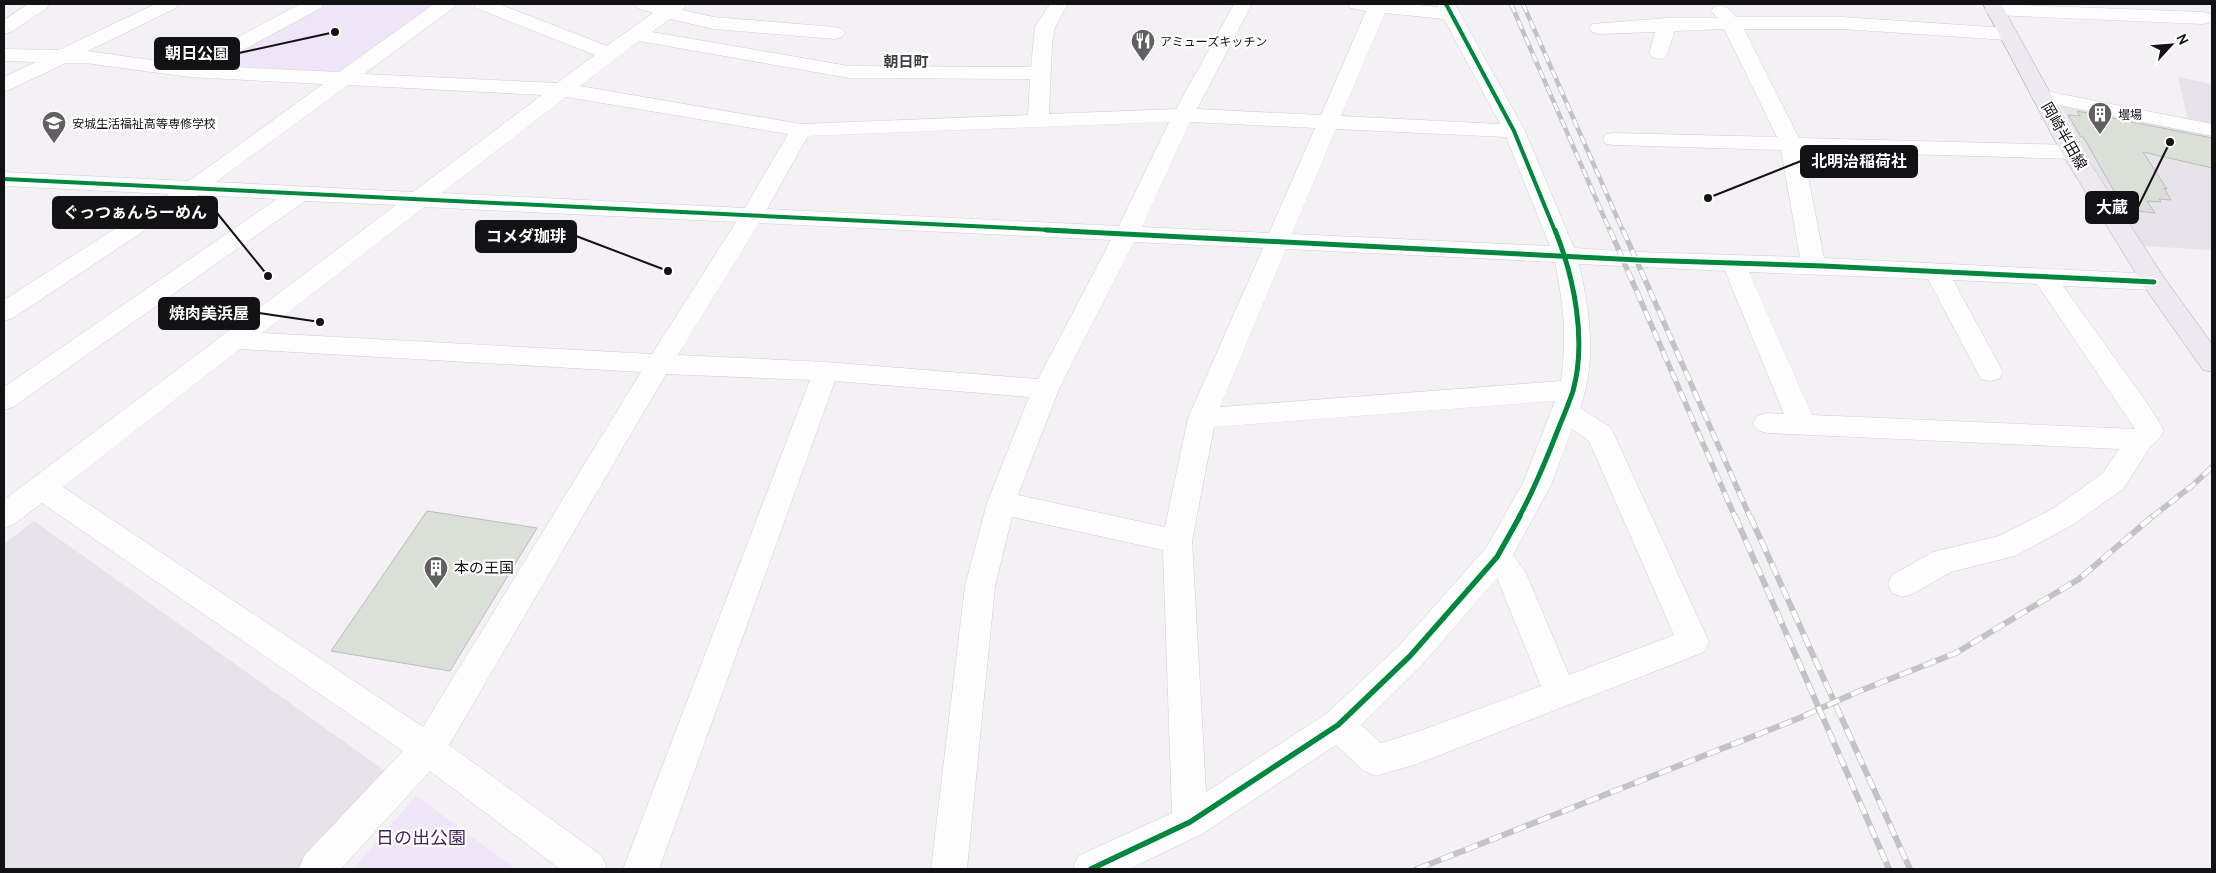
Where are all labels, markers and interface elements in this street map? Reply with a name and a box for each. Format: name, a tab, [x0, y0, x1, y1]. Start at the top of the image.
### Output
north arrow	[2146, 20, 2196, 70]
restaurant icon: アミューズキッチン	[1130, 28, 1156, 62]
text: N	[2172, 31, 2193, 48]
place label: アミューズキッチン	[1160, 34, 1267, 49]
callout: 朝日公園	[155, 38, 239, 69]
text: 朝日公園	[165, 44, 229, 63]
district label: 朝日町	[883, 53, 929, 71]
street label: 岡崎半田線	[2037, 99, 2091, 173]
building icon: 壜場	[2087, 101, 2113, 135]
place label: 壜場	[2118, 107, 2142, 122]
school or university icon: 安城生活福祉高等専修学校	[41, 110, 67, 144]
place label: 安城生活福祉高等専修学校	[72, 116, 216, 131]
callout: 北明治稲荷社	[1801, 146, 1917, 177]
text: 北明治稲荷社	[1811, 152, 1907, 171]
callout: 大蔵	[2086, 192, 2138, 223]
callout: ぐっつぁんらーめん	[53, 197, 217, 228]
text: 大蔵	[2096, 198, 2128, 217]
text: ぐっつぁんらーめん	[63, 203, 207, 222]
callout: コメダ珈琲	[476, 221, 576, 252]
text: コメダ珈琲	[486, 227, 566, 246]
callout: 焼肉美浜屋	[159, 298, 259, 329]
text: 焼肉美浜屋	[169, 304, 249, 323]
building icon: 本の王国	[423, 555, 449, 589]
place label: 本の王国	[454, 559, 514, 577]
park label: 日の出公園	[376, 827, 466, 849]

